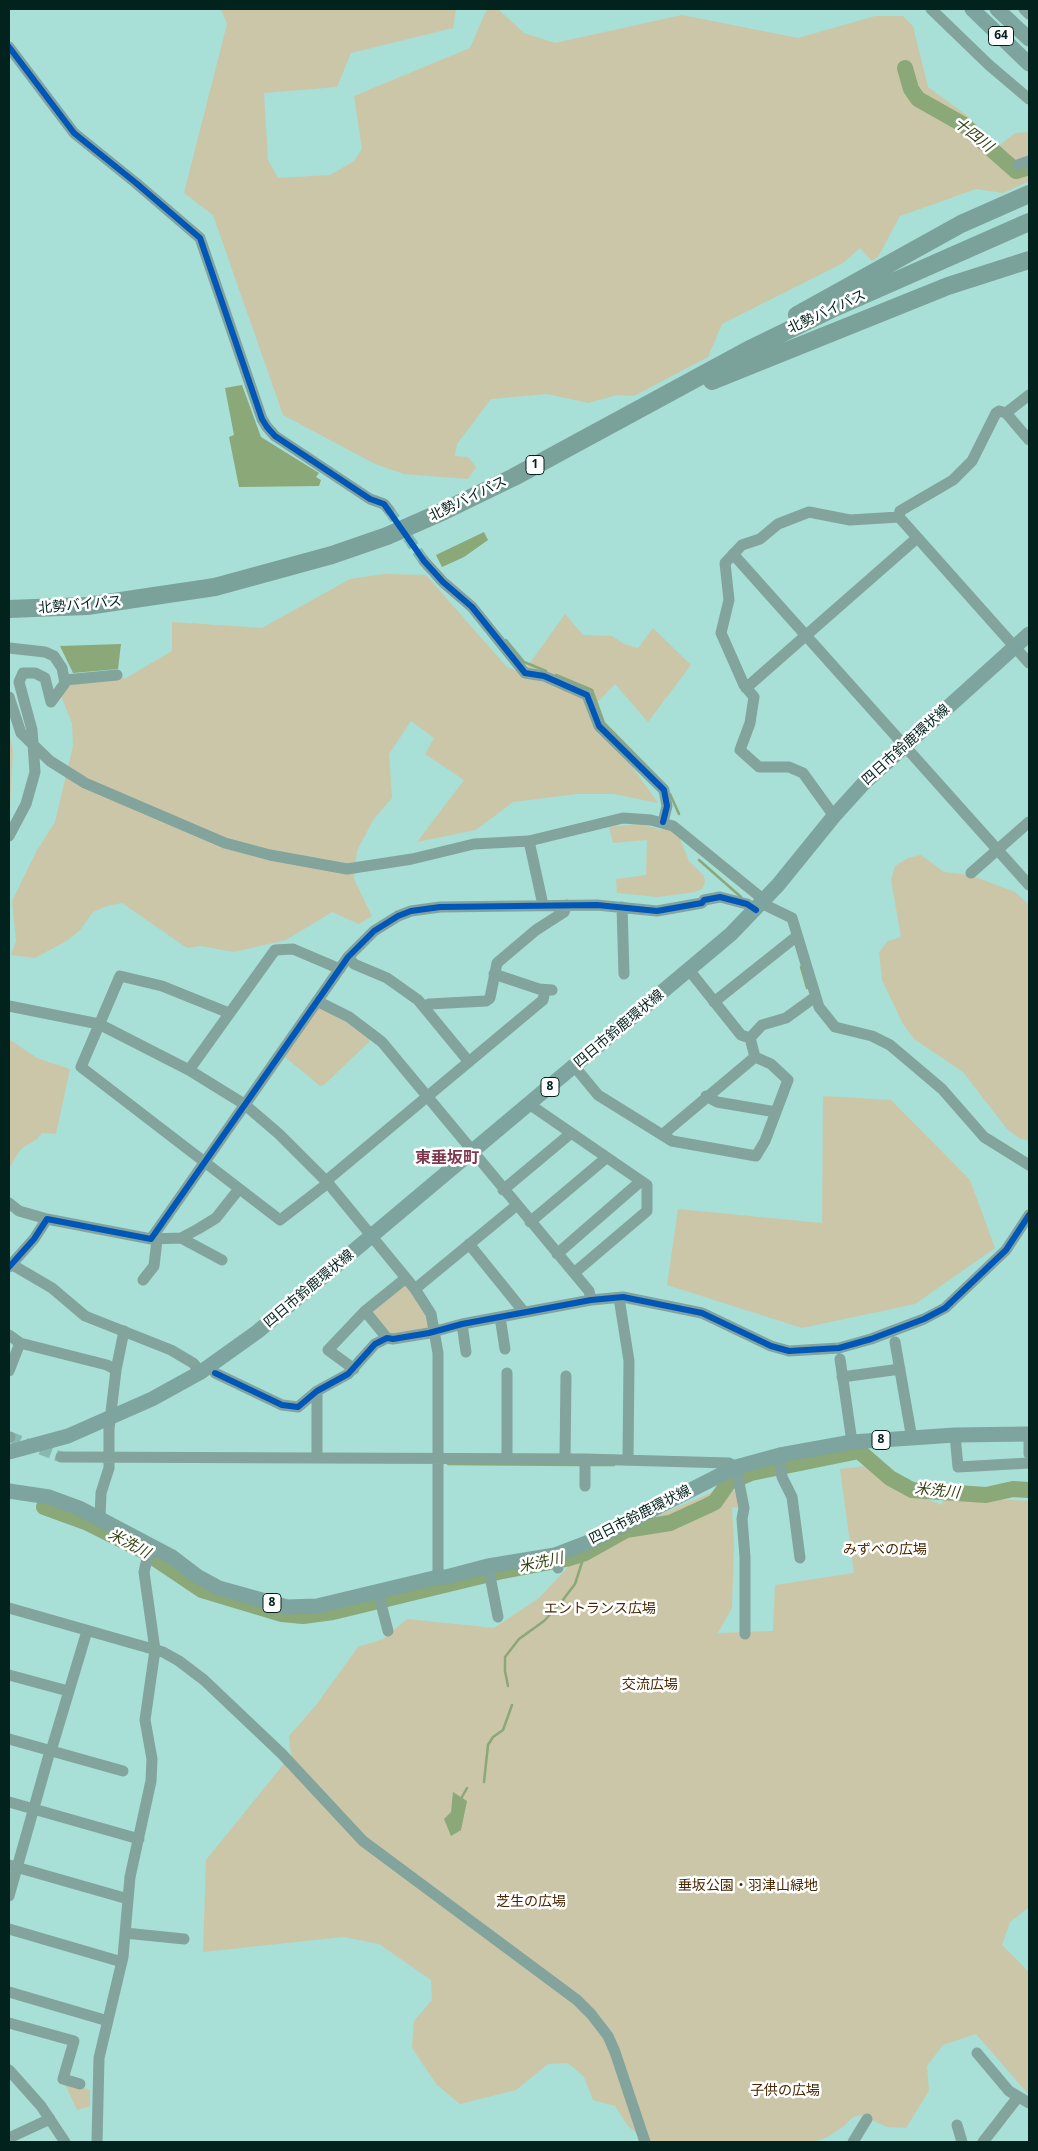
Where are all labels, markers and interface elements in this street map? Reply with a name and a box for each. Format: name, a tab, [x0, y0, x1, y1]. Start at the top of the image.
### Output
road number: 64	[988, 27, 1014, 46]
water label: 十四川	[950, 114, 996, 156]
street label: 北勢バイパス	[785, 287, 869, 337]
road number: 1	[526, 456, 544, 474]
street label: 北勢バイパス	[427, 473, 509, 525]
street label: 北勢バイパス	[37, 593, 123, 617]
street label: 四日市鈴鹿環状線	[859, 701, 953, 789]
street label: 四日市鈴鹿環状線	[571, 987, 667, 1071]
road number: 8	[541, 1078, 559, 1096]
district label: 東垂坂町	[415, 1148, 479, 1168]
street label: 四日市鈴鹿環状線	[261, 1247, 357, 1331]
road number: 8	[872, 1430, 890, 1450]
water label: 米洗川	[914, 1480, 960, 1502]
street label: 四日市鈴鹿環状線	[586, 1482, 694, 1548]
water label: 米洗川	[105, 1525, 153, 1563]
park label: みずべの広場	[843, 1542, 927, 1558]
water label: 米洗川	[517, 1550, 565, 1576]
road number: 8	[263, 1594, 281, 1612]
park label: エントランス広場	[544, 1601, 656, 1617]
park label: 交流広場	[622, 1677, 678, 1693]
park label: 垂坂公園・羽津山緑地	[678, 1878, 818, 1894]
park label: 芝生の広場	[496, 1894, 566, 1910]
park label: 子供の広場	[750, 2083, 820, 2099]

